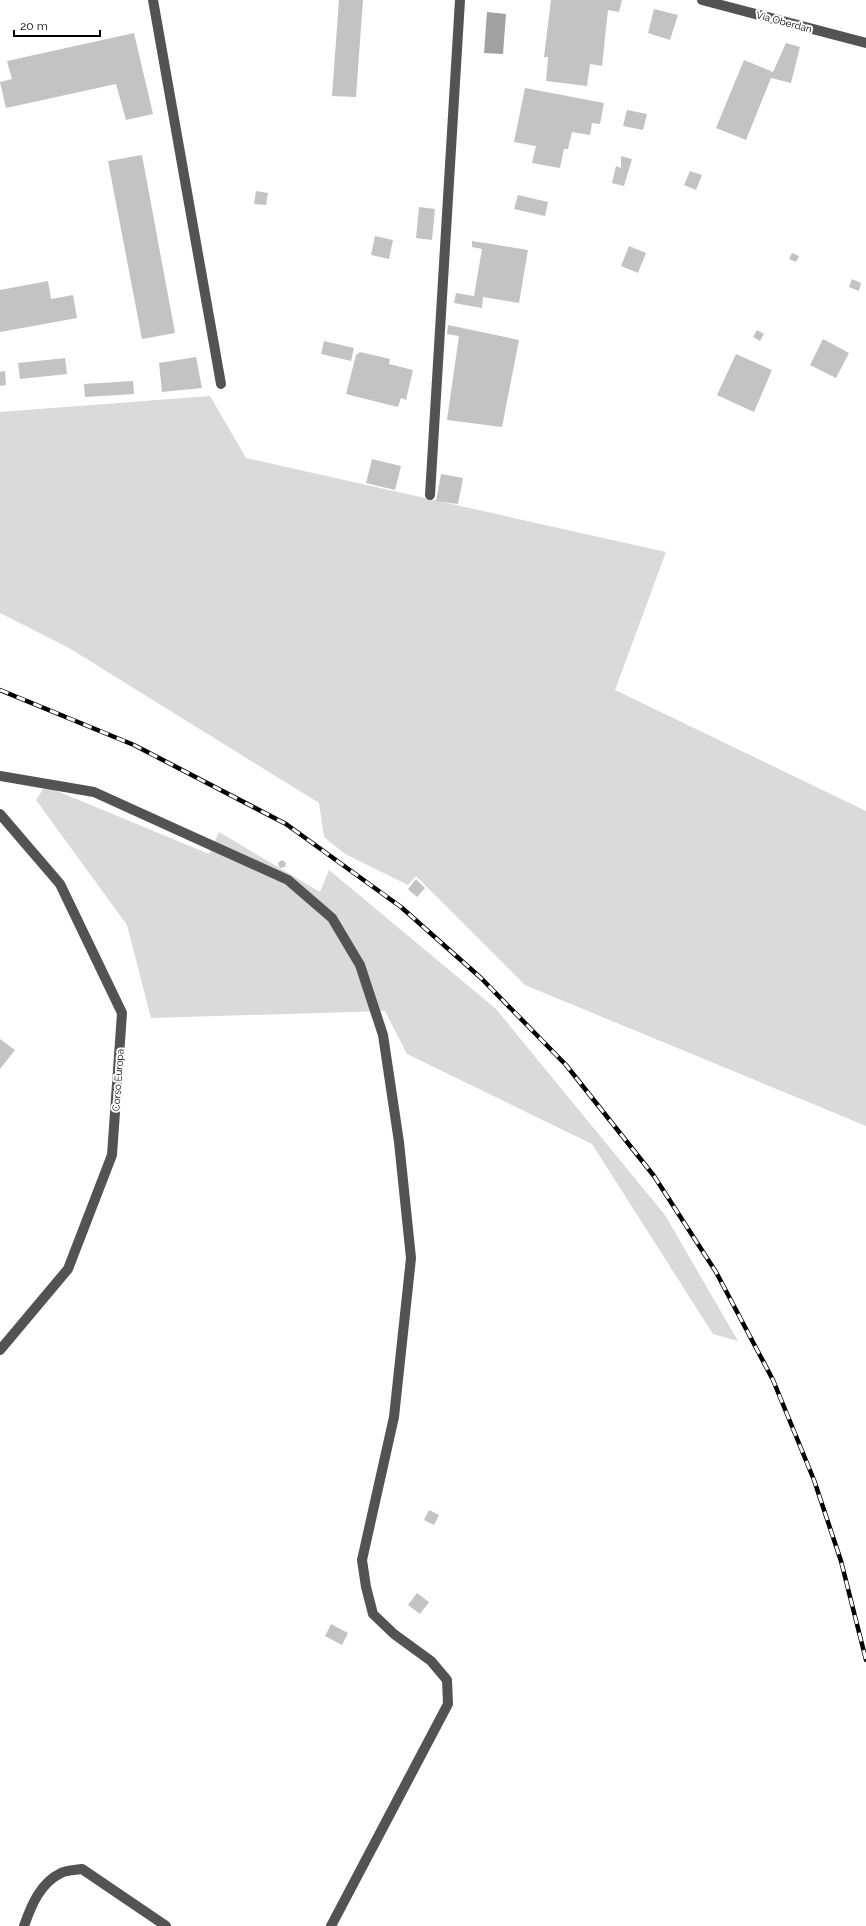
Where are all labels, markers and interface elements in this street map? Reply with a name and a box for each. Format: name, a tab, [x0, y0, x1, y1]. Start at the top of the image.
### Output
street label: Via Oberdan	[755, 9, 813, 35]
scale bar	[14, 12, 100, 38]
text: 20 m	[20, 19, 48, 33]
street label: Corso Europa	[110, 1048, 126, 1112]

